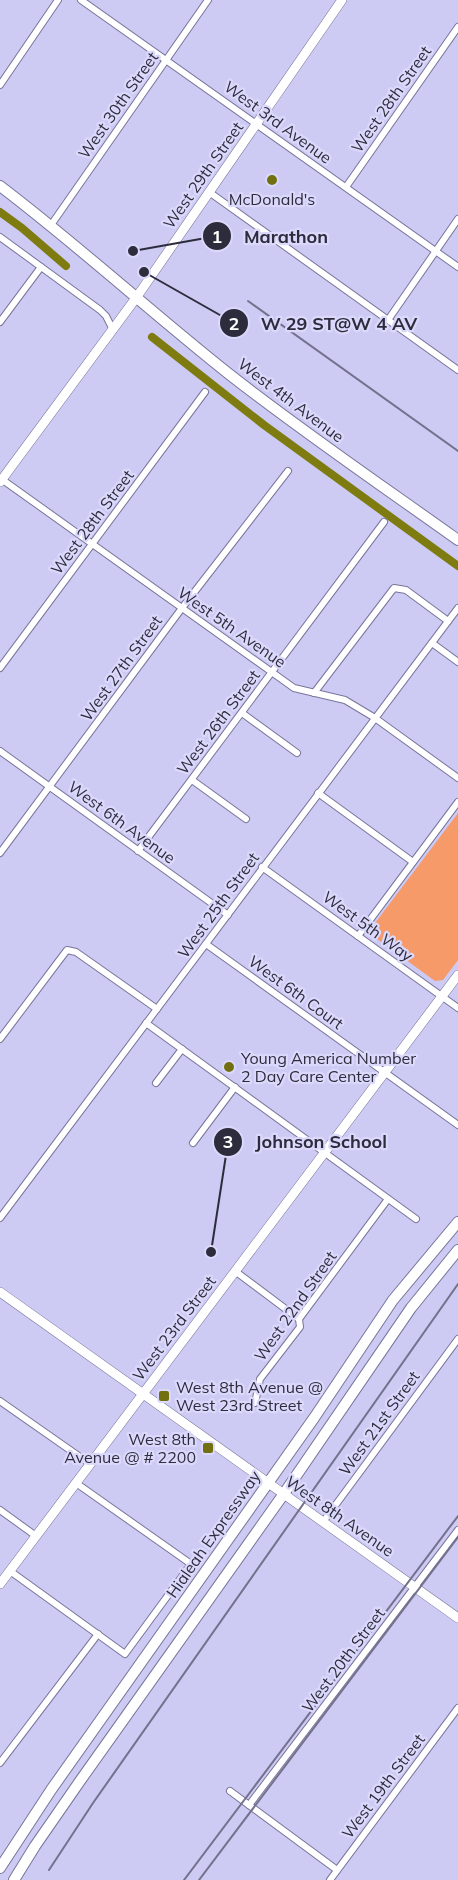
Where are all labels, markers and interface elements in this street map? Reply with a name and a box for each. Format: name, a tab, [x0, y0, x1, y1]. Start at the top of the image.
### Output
street label: West 28th Street	[347, 41, 435, 156]
street label: West 30th Street	[74, 47, 162, 162]
street label: West 3rd Avenue	[220, 76, 336, 168]
street label: West 29th Street	[159, 117, 247, 232]
marker: McDonald's	[265, 173, 279, 187]
place label: McDonald's	[229, 189, 315, 209]
callout: Marathon	[202, 218, 341, 254]
text: 1	[212, 225, 222, 248]
text: Marathon	[244, 225, 328, 248]
callout: W 29 ST@W 4 AV	[219, 305, 429, 341]
text: 2	[229, 312, 239, 335]
text: W 29 ST@W 4 AV	[261, 312, 418, 335]
street label: West 4th Avenue	[234, 354, 348, 446]
street label: West 28th Street	[46, 465, 138, 578]
street label: West 5th Avenue	[174, 582, 290, 672]
street label: West 27th Street	[76, 611, 166, 725]
street label: West 26th Street	[172, 665, 264, 778]
street label: West 6th Avenue	[64, 776, 180, 868]
street label: West 25th Street	[173, 848, 263, 962]
street label: West 5th Way	[319, 887, 417, 966]
street label: West 6th Court	[245, 951, 348, 1033]
place label: Young America Number 2 Day Care Center	[240, 1048, 416, 1086]
marker: Young America Number 2 Day Care Center	[222, 1060, 236, 1074]
callout: Johnson School	[213, 1124, 399, 1160]
text: 3	[223, 1130, 233, 1153]
text: Johnson School	[255, 1130, 387, 1153]
street label: West 22nd Street	[250, 1247, 341, 1365]
street label: West 23rd Street	[128, 1271, 220, 1384]
street label: West 21st Street	[334, 1367, 424, 1479]
place label: West 8th Avenue @ West 23rd Street	[176, 1377, 323, 1415]
marker: West 8th Avenue @ West 23rd Street	[157, 1389, 171, 1403]
place label: West 8th Avenue @ # 2200	[64, 1429, 196, 1467]
marker: West 8th Avenue @ # 2200	[201, 1441, 215, 1455]
street label: Hialeah Expressway	[162, 1466, 265, 1601]
street label: West 8th Avenue	[282, 1471, 398, 1561]
street label: West 20th Street	[297, 1603, 389, 1716]
street label: West 19th Street	[337, 1729, 429, 1842]

